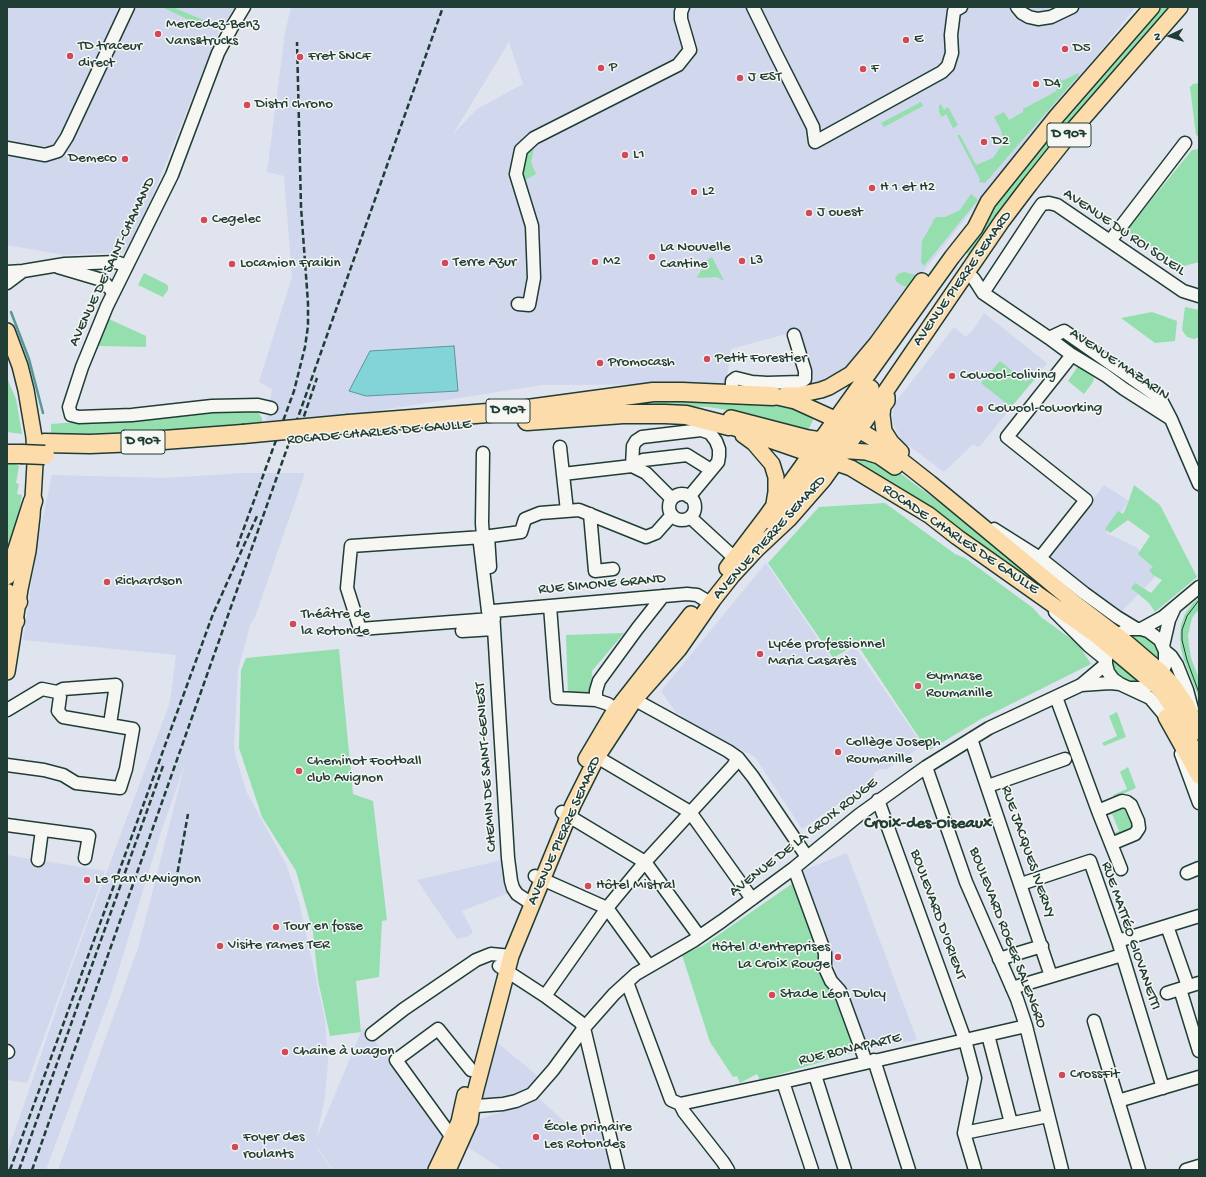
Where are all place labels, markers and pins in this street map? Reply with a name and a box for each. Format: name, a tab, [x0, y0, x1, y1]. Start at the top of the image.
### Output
place label: Mercedez-Benz Vans&trucks	[166, 16, 259, 51]
marker: Mercedez-Benz Vans&trucks	[153, 29, 163, 39]
place label: E	[914, 31, 923, 49]
marker: E	[901, 35, 911, 45]
place label: TD traceur direct	[78, 38, 142, 73]
place label: D5	[1073, 40, 1091, 58]
marker: D5	[1060, 44, 1070, 54]
place label: Fret SNCF	[308, 48, 371, 66]
marker: TD traceur direct	[65, 51, 75, 61]
marker: Fret SNCF	[295, 52, 305, 62]
place label: P	[609, 59, 617, 77]
place label: F	[871, 60, 879, 78]
marker: P	[596, 63, 606, 73]
marker: F	[858, 64, 868, 74]
place label: J EST	[748, 69, 782, 87]
marker: J EST	[735, 73, 745, 83]
place label: D4	[1044, 75, 1061, 93]
marker: D4	[1031, 79, 1041, 89]
place label: Distri chrono	[255, 96, 333, 114]
marker: Distri chrono	[242, 100, 252, 110]
place label: D2	[992, 133, 1009, 151]
marker: D2	[979, 137, 989, 147]
place label: L1	[633, 146, 645, 164]
place label: Demeco	[68, 150, 117, 168]
marker: L1	[620, 150, 630, 160]
marker: Demeco	[120, 154, 130, 164]
place label: H 1 et H2	[880, 179, 935, 197]
place label: L2	[702, 183, 715, 201]
marker: H 1 et H2	[867, 183, 877, 193]
marker: L2	[689, 187, 699, 197]
place label: J ouest	[817, 204, 863, 222]
marker: J ouest	[804, 208, 814, 218]
place label: Cegelec	[212, 211, 260, 229]
marker: Cegelec	[199, 215, 209, 225]
place label: La Nouvelle Cantine	[660, 239, 731, 274]
marker: La Nouvelle Cantine	[647, 252, 657, 262]
place label: L3	[750, 252, 763, 270]
place label: M2	[603, 253, 621, 271]
place label: Terre Azur	[453, 254, 516, 272]
place label: Locamion Fraikin	[240, 255, 341, 273]
marker: L3	[737, 256, 747, 266]
marker: M2	[590, 257, 600, 267]
marker: Terre Azur	[440, 258, 450, 268]
marker: Locamion Fraikin	[227, 259, 237, 269]
place label: Petit Forestier	[715, 350, 807, 368]
place label: Promocash	[608, 354, 675, 372]
marker: Petit Forestier	[702, 354, 712, 364]
marker: Promocash	[595, 358, 605, 368]
place label: Cowool-coliving	[960, 367, 1056, 385]
marker: Cowool-coliving	[947, 371, 957, 381]
place label: Cowool-coworking	[988, 400, 1102, 418]
marker: Cowool-coworking	[975, 404, 985, 414]
place label: Richardson	[115, 573, 182, 591]
marker: Richardson	[102, 577, 112, 587]
place label: Théâtre de la Rotonde	[301, 606, 370, 641]
marker: Théâtre de la Rotonde	[288, 619, 298, 629]
place label: Lycée professionnel Maria Casarès	[768, 636, 885, 671]
marker: Lycée professionnel Maria Casarès	[755, 649, 765, 659]
place label: Gymnase Roumanille	[926, 668, 992, 703]
marker: Gymnase Roumanille	[913, 681, 923, 691]
place label: Collège Joseph Roumanille	[846, 734, 941, 769]
marker: Collège Joseph Roumanille	[833, 747, 843, 757]
place label: Cheminot Football club Avignon	[307, 753, 422, 788]
marker: Cheminot Football club Avignon	[294, 766, 304, 776]
place label: Le Pan d'Avignon	[95, 871, 201, 889]
marker: Le Pan d'Avignon	[82, 875, 92, 885]
place label: Hôtel Mistral	[596, 877, 675, 895]
marker: Hôtel Mistral	[583, 881, 593, 891]
place label: Tour en fosse	[284, 918, 363, 936]
marker: Tour en fosse	[271, 922, 281, 932]
place label: Visite rames TER	[228, 937, 330, 955]
place label: Hôtel d'entreprises La Croix Rouge	[712, 939, 830, 974]
marker: Visite rames TER	[215, 941, 225, 951]
marker: Hôtel d'entreprises La Croix Rouge	[833, 952, 843, 962]
place label: Stade Léon Dulcy	[780, 986, 886, 1004]
marker: Stade Léon Dulcy	[767, 990, 777, 1000]
place label: Chaine à wagon	[293, 1043, 394, 1061]
marker: Chaine à wagon	[280, 1047, 290, 1057]
place label: CrossFit	[1070, 1066, 1119, 1084]
marker: CrossFit	[1057, 1070, 1067, 1080]
place label: École primaire Les Rotondes	[544, 1119, 632, 1154]
place label: Foyer des roulants	[243, 1129, 305, 1164]
marker: École primaire Les Rotondes	[531, 1132, 541, 1142]
marker: Foyer des roulants	[230, 1142, 240, 1152]

